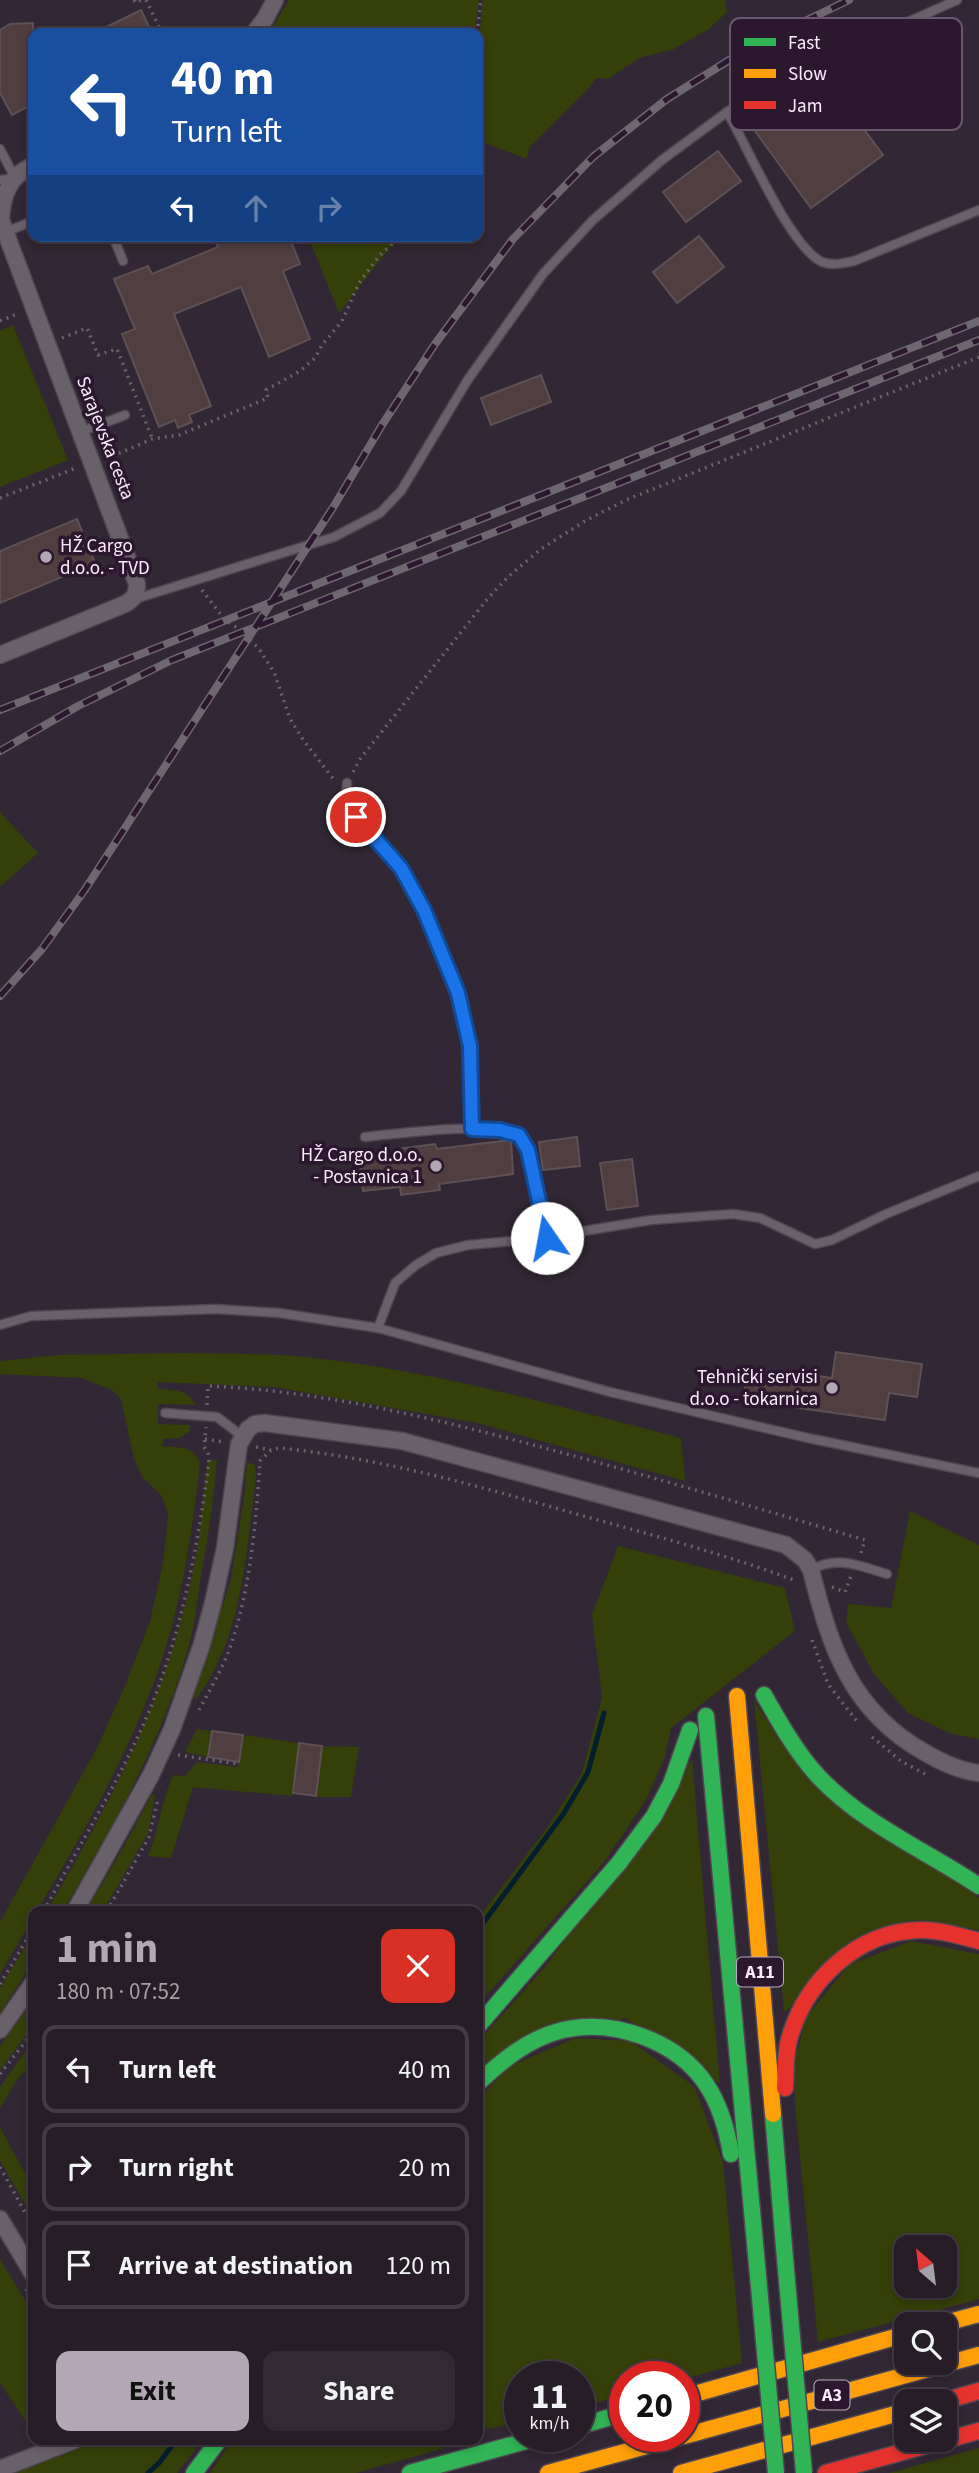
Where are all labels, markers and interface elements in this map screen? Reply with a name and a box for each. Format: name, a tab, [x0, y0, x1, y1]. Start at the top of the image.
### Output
legend	[730, 18, 962, 130]
text: Fast	[788, 30, 821, 57]
text: 40 m	[171, 44, 275, 114]
icon: left	[56, 56, 147, 147]
text: Slow	[788, 61, 827, 88]
text: Jam	[788, 93, 822, 120]
text: Turn left	[171, 109, 282, 155]
icon: left	[164, 189, 202, 227]
icon: ahead	[237, 189, 275, 227]
icon: right	[310, 189, 348, 227]
street label: Sarajevska cesta	[69, 373, 141, 503]
place label: HŽ Cargo d.o.o. - TVD	[60, 533, 150, 582]
marker: HŽ Cargo d.o.o. - TVD	[38, 549, 54, 565]
pin	[326, 787, 386, 847]
icon: arrive	[337, 798, 375, 836]
place label: HŽ Cargo d.o.o. - Postavnica 1	[301, 1142, 422, 1191]
marker: HŽ Cargo d.o.o. - Postavnica 1	[428, 1158, 444, 1174]
position arrow	[510, 1201, 584, 1275]
place label: Tehnički servisi d.o.o - tokarnica	[690, 1364, 818, 1413]
marker: Tehnički servisi d.o.o - tokarnica	[824, 1380, 840, 1396]
text: 1 min	[56, 1919, 158, 1979]
button: close	[381, 1929, 455, 2003]
road number: A11	[737, 1958, 783, 1986]
text: 180 m · 07:52	[56, 1975, 180, 2008]
icon: left	[60, 2050, 98, 2088]
text: Turn left	[119, 2051, 216, 2088]
text: 40 m	[398, 2051, 451, 2088]
icon: right	[60, 2148, 98, 2186]
text: Turn right	[119, 2149, 234, 2186]
text: 20 m	[398, 2149, 451, 2186]
north arrow	[894, 2235, 957, 2298]
map controls	[894, 2235, 957, 2452]
icon: arrive	[60, 2246, 98, 2284]
text: Arrive at destination	[119, 2247, 353, 2284]
text: 120 m	[385, 2247, 451, 2284]
button: search	[894, 2312, 957, 2375]
button: Exit	[56, 2351, 249, 2431]
button: Share	[263, 2351, 455, 2431]
speed limit sign: 20	[609, 2361, 700, 2452]
text: 11	[531, 2372, 568, 2422]
road number: A3	[814, 2381, 850, 2410]
button: layers	[894, 2389, 957, 2452]
text: km/h	[530, 2411, 569, 2436]

